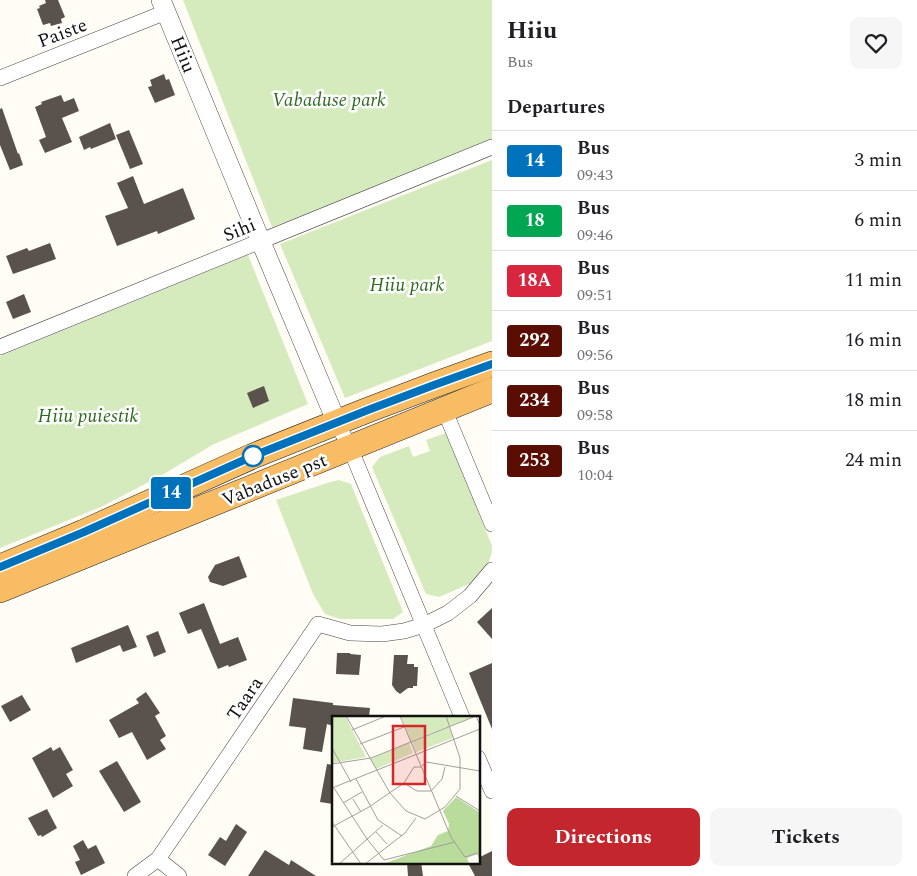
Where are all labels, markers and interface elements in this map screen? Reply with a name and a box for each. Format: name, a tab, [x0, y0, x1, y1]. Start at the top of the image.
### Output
street label: Paiste	[34, 11, 92, 56]
text: Hiiu	[507, 13, 557, 49]
button: heart	[850, 17, 902, 69]
street label: Hiiu	[162, 32, 203, 78]
text: Bus	[507, 50, 533, 74]
park label: Vabaduse park	[272, 86, 386, 115]
text: Departures	[507, 93, 605, 122]
text: Bus	[577, 134, 610, 163]
text: 3 min	[854, 146, 902, 175]
text: 14	[524, 147, 545, 174]
text: 09:43	[577, 163, 613, 187]
text: Bus	[577, 194, 610, 223]
text: 6 min	[854, 206, 902, 235]
text: 18	[524, 207, 545, 234]
street label: Sihi	[219, 211, 260, 250]
text: 09:46	[577, 223, 613, 247]
text: Bus	[577, 254, 610, 283]
text: 11 min	[845, 266, 902, 295]
text: 18A	[517, 267, 552, 294]
park label: Hiiu park	[370, 271, 444, 300]
text: 09:51	[577, 283, 613, 307]
text: Bus	[577, 314, 610, 343]
text: 16 min	[845, 326, 902, 355]
text: 292	[519, 327, 550, 354]
text: 09:56	[577, 343, 613, 367]
text: Bus	[577, 374, 610, 403]
text: 18 min	[845, 386, 902, 415]
text: 234	[519, 387, 550, 414]
park label: Hiiu puiestik	[38, 402, 138, 431]
text: 09:58	[577, 403, 613, 427]
text: Bus	[577, 434, 610, 463]
unlabelled marker	[242, 445, 264, 467]
street label: Vabaduse pst	[218, 446, 332, 515]
text: 24 min	[845, 446, 902, 475]
text: 253	[519, 447, 550, 474]
text: 10:04	[577, 463, 613, 487]
line badge: 14	[148, 477, 194, 509]
text: 14	[161, 479, 181, 506]
street label: Taara	[220, 670, 271, 727]
inset map	[332, 716, 480, 864]
button: Directions	[507, 808, 700, 866]
button: Tickets	[710, 808, 902, 866]

